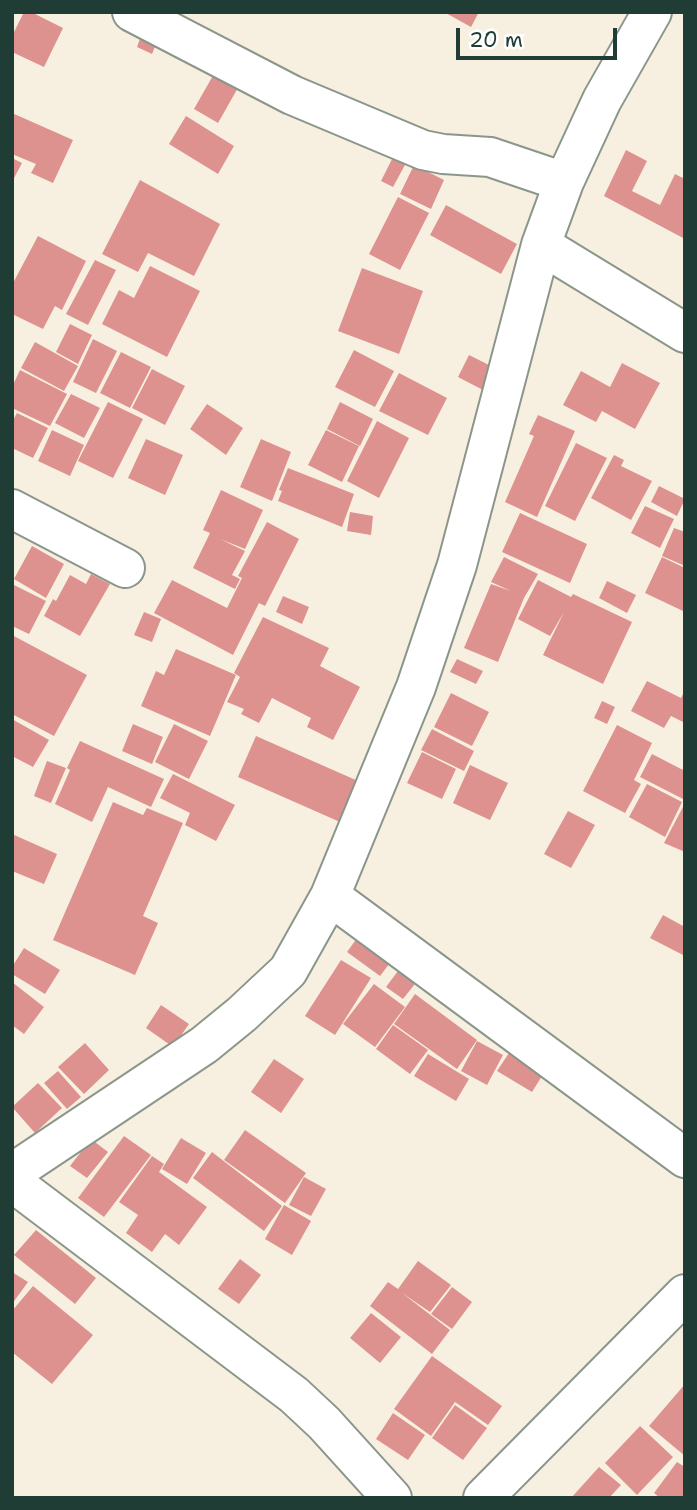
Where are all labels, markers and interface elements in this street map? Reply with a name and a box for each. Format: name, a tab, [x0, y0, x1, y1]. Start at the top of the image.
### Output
scale bar	[459, 14, 620, 58]
text: 20 m	[469, 26, 523, 54]

